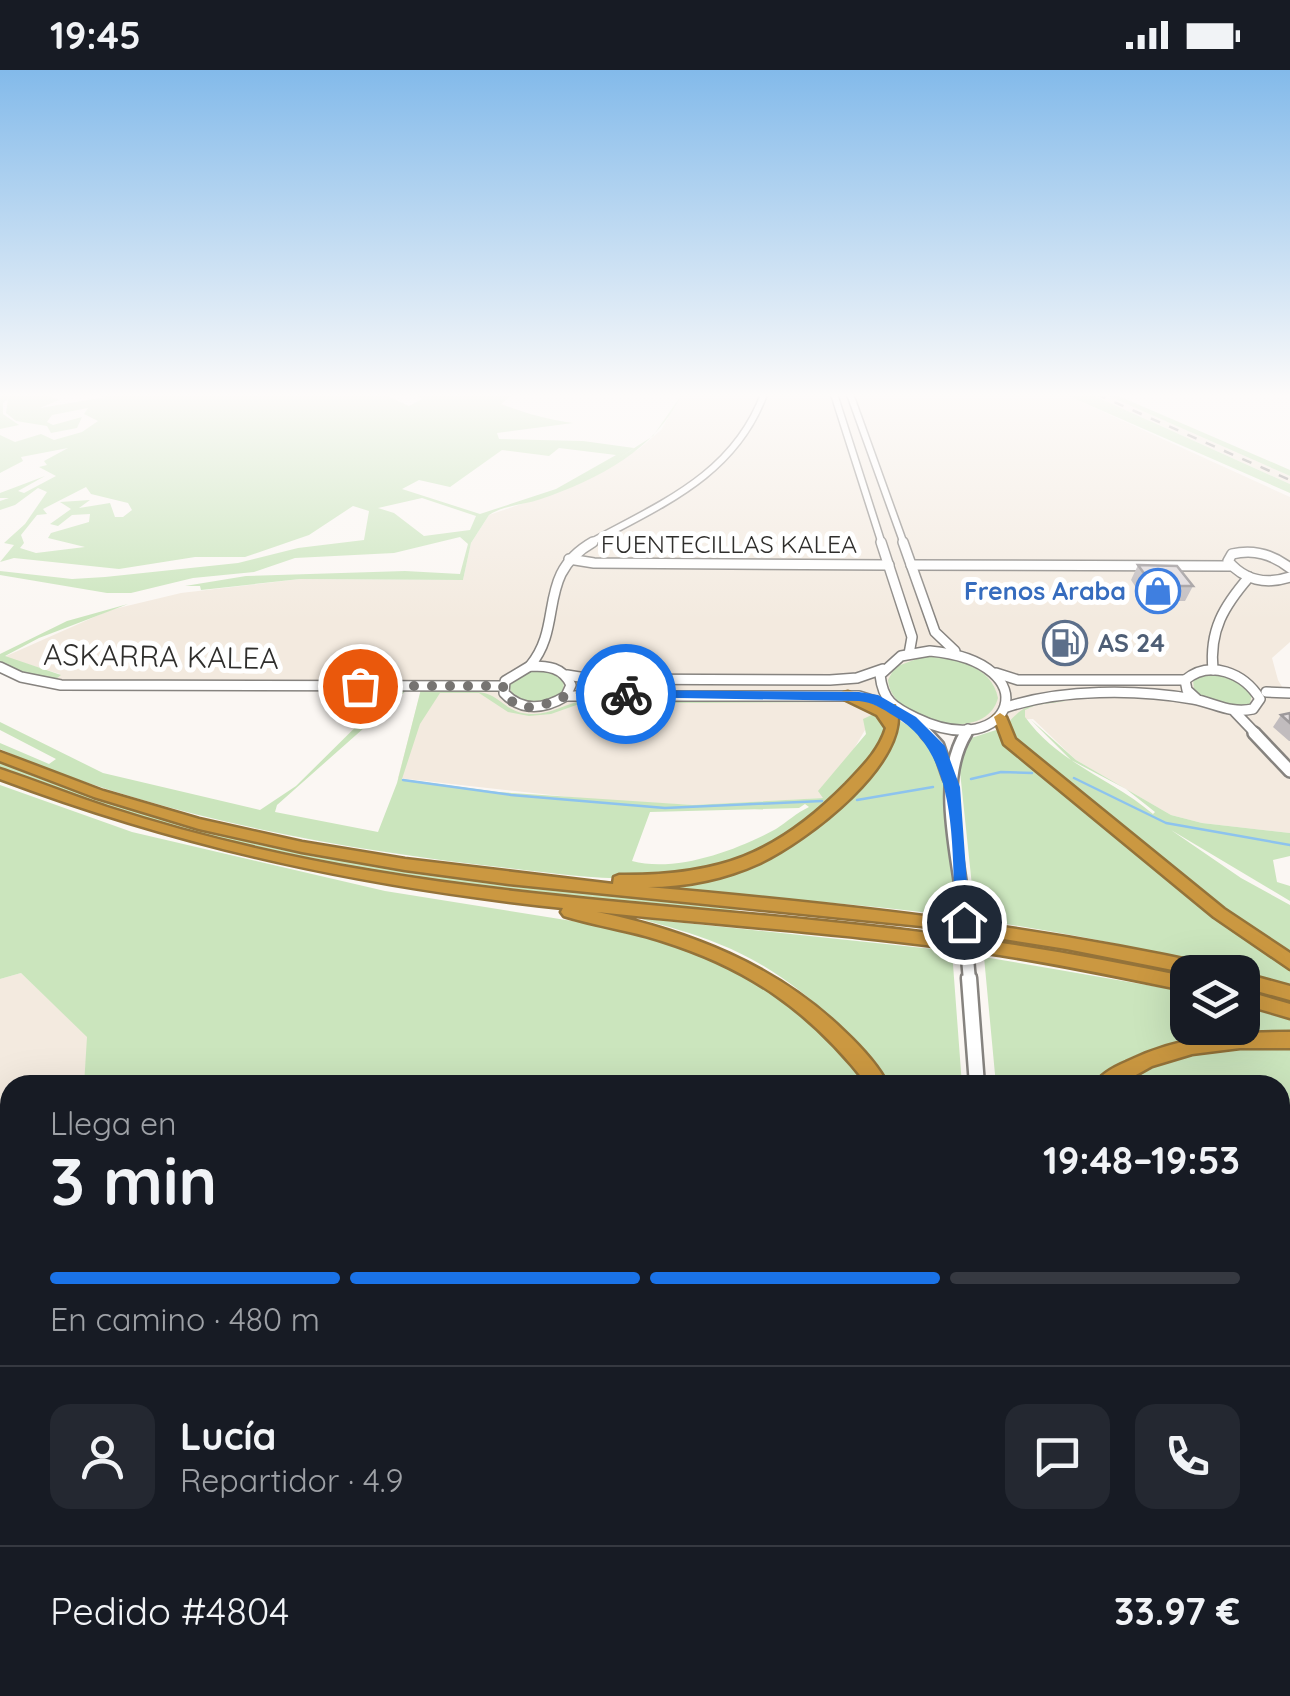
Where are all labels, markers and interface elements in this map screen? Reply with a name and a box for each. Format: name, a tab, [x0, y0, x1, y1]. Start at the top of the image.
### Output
text: 19:45	[50, 11, 141, 59]
street label: FUENTECILLAS KALEA	[601, 528, 857, 559]
shop icon: Frenos Araba	[1135, 568, 1181, 614]
place label: Frenos Araba	[964, 575, 1126, 606]
fuel station icon: AS 24	[1042, 620, 1088, 666]
place label: AS 24	[1098, 627, 1165, 658]
street label: ASKARRA KALEA	[43, 635, 279, 677]
pin	[318, 644, 403, 729]
courier	[576, 644, 676, 744]
icon: bag	[333, 659, 388, 714]
icon: bike	[599, 667, 654, 722]
pin	[922, 880, 1007, 965]
icon: home	[937, 895, 992, 950]
map controls	[1170, 955, 1260, 1045]
button: layers	[1170, 955, 1260, 1045]
text: Llega en	[50, 1103, 177, 1143]
text: 19:48–19:53	[1043, 1136, 1240, 1184]
text: 3 min	[50, 1140, 217, 1221]
text: En camino · 480 m	[50, 1299, 320, 1339]
button: person	[50, 1404, 155, 1509]
button: chat	[1005, 1404, 1110, 1509]
button: phone	[1135, 1404, 1240, 1509]
text: Lucía	[180, 1412, 276, 1460]
text: Repartidor · 4.9	[180, 1460, 403, 1500]
text: Pedido #4804	[50, 1587, 289, 1635]
text: 33.97 €	[1114, 1587, 1240, 1635]

